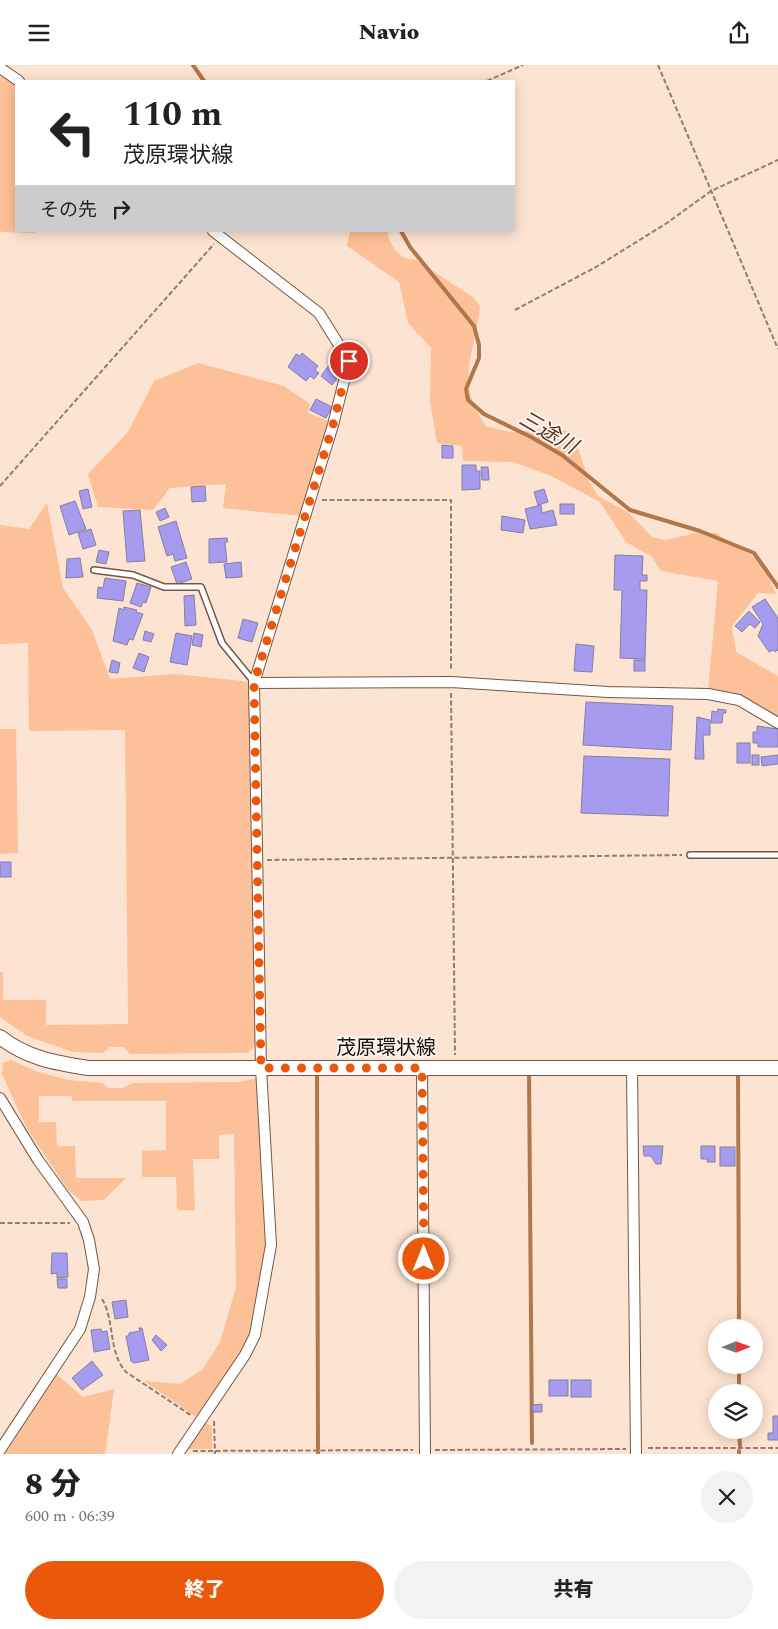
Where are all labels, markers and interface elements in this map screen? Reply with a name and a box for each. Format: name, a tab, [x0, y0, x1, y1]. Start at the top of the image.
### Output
text: Navio	[359, 16, 419, 49]
icon: menu	[25, 19, 53, 47]
icon: share	[725, 19, 753, 47]
text: 110 m	[123, 88, 222, 141]
icon: left	[40, 100, 105, 165]
text: 茂原環状線	[123, 139, 233, 172]
icon: right	[107, 195, 135, 223]
text: その先	[40, 196, 97, 225]
pin	[328, 340, 370, 382]
icon: arrive	[335, 347, 363, 375]
water label: 三途川	[513, 403, 585, 464]
street label: 茂原環状線	[336, 1033, 436, 1063]
position arrow	[397, 1232, 449, 1284]
north arrow	[708, 1319, 762, 1374]
map controls	[708, 1319, 763, 1439]
button: layers	[708, 1384, 763, 1439]
text: 8 分	[25, 1462, 81, 1508]
button: close	[701, 1471, 753, 1523]
text: 600 m · 06:39	[25, 1504, 115, 1528]
button: 終了	[25, 1561, 384, 1619]
button: 共有	[394, 1561, 753, 1619]

